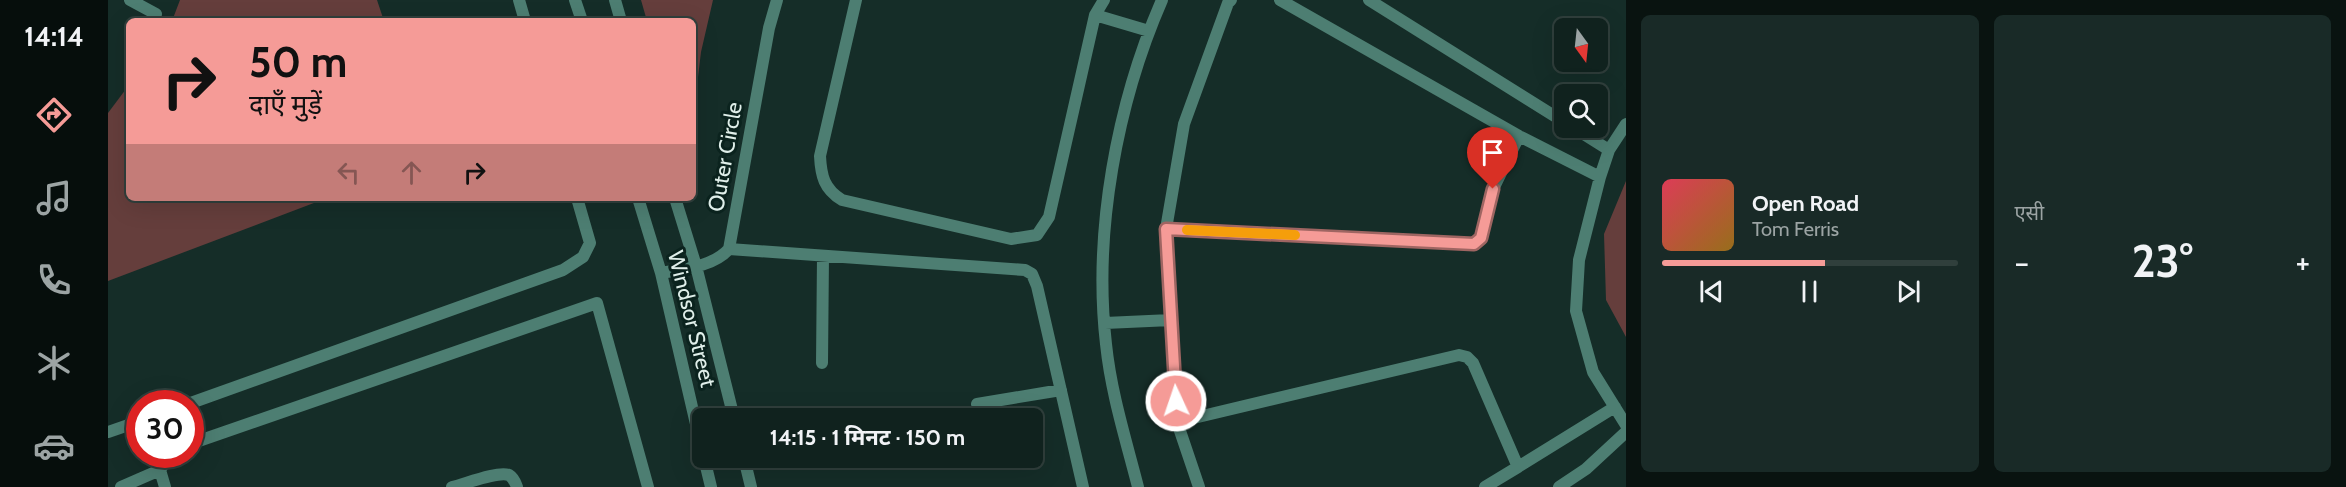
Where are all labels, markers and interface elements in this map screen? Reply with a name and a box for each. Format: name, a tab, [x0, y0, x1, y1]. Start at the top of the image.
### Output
north arrow	[1554, 18, 1608, 72]
map controls	[1554, 18, 1608, 138]
text: 14:14	[24, 20, 84, 53]
text: 50 m	[249, 36, 347, 88]
icon: right	[150, 42, 228, 120]
button: search	[1554, 84, 1608, 138]
text: दाएँ मुड़ें	[249, 88, 322, 121]
icon: directions	[33, 94, 75, 136]
street label: Outer Circle	[702, 100, 748, 214]
pin	[1467, 127, 1518, 189]
icon: arrive	[1476, 136, 1509, 169]
icon: left	[332, 156, 365, 189]
icon: ahead	[395, 156, 428, 189]
icon: right	[458, 156, 491, 189]
icon: music	[33, 177, 75, 219]
text: Open Road	[1752, 190, 1859, 217]
text: एसी	[2015, 201, 2044, 225]
text: Tom Ferris	[1752, 217, 1839, 241]
text: 23°	[2132, 234, 2193, 288]
text: −	[2015, 242, 2029, 282]
text: +	[2295, 242, 2310, 282]
street label: Windsor Street	[662, 248, 722, 391]
icon: phone	[33, 259, 75, 301]
icon: previous	[1695, 275, 1728, 308]
icon: pause	[1793, 275, 1826, 308]
icon: next	[1892, 275, 1925, 308]
icon: climate	[33, 342, 75, 384]
position arrow	[1144, 369, 1208, 433]
speed limit sign: 30	[126, 390, 204, 468]
text: 14:15 · 1 मिनट · 150 m	[770, 424, 965, 451]
icon: car	[33, 425, 75, 467]

